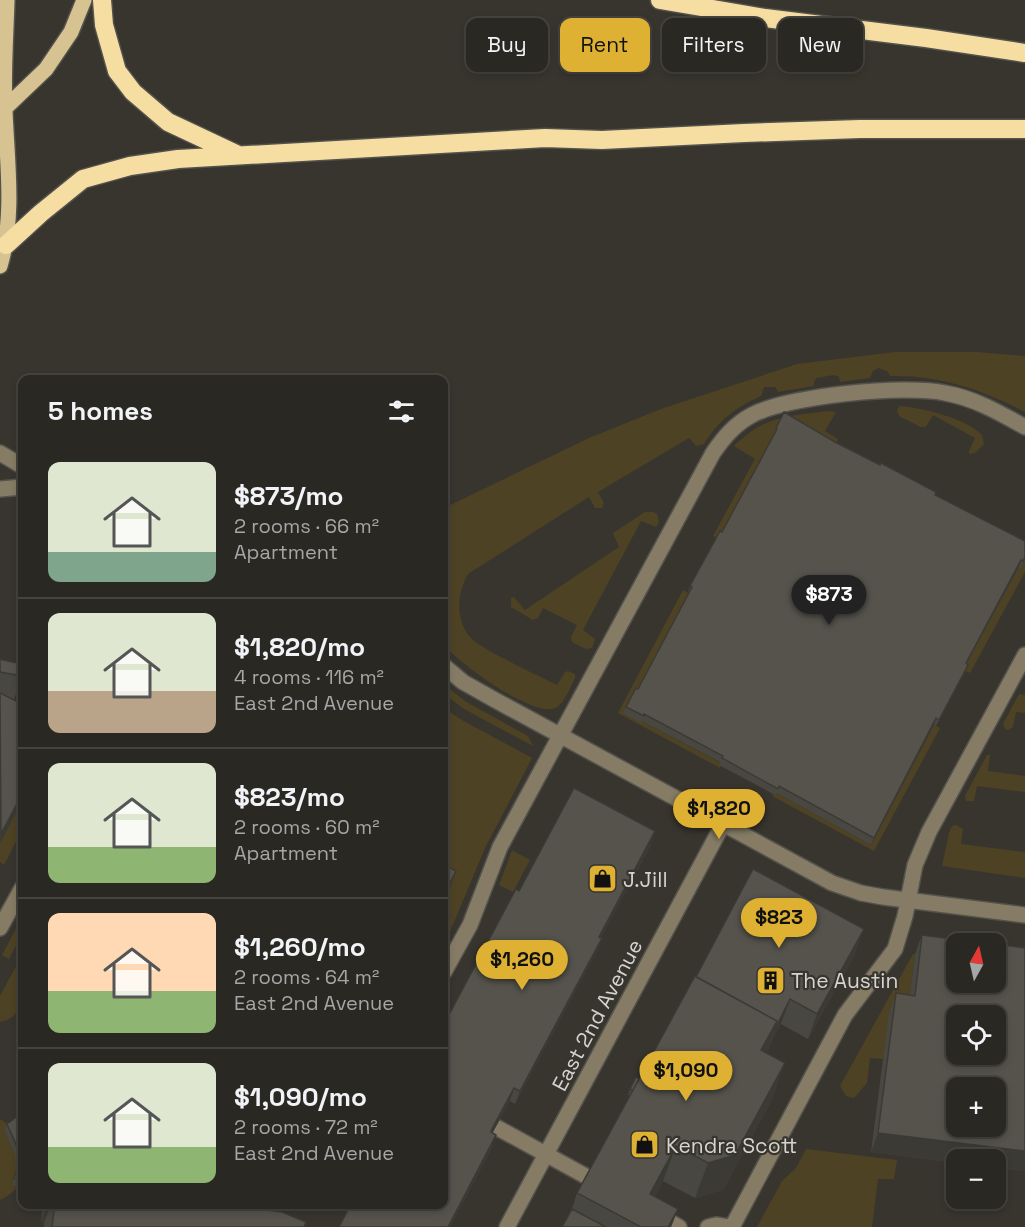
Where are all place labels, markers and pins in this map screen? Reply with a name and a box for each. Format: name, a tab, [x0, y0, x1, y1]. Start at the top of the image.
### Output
pin: $873	[793, 575, 865, 626]
pin: $1,820	[670, 789, 768, 840]
shop icon: J.Jill	[586, 863, 618, 895]
place label: J.Jill	[623, 866, 668, 893]
pin: $823	[743, 898, 815, 949]
pin: $1,260	[473, 940, 571, 991]
building icon: The Austin	[754, 964, 786, 996]
place label: The Austin	[791, 967, 898, 994]
pin: $1,090	[637, 1051, 735, 1102]
shop icon: Kendra Scott	[629, 1129, 661, 1161]
place label: Kendra Scott	[666, 1132, 797, 1159]

